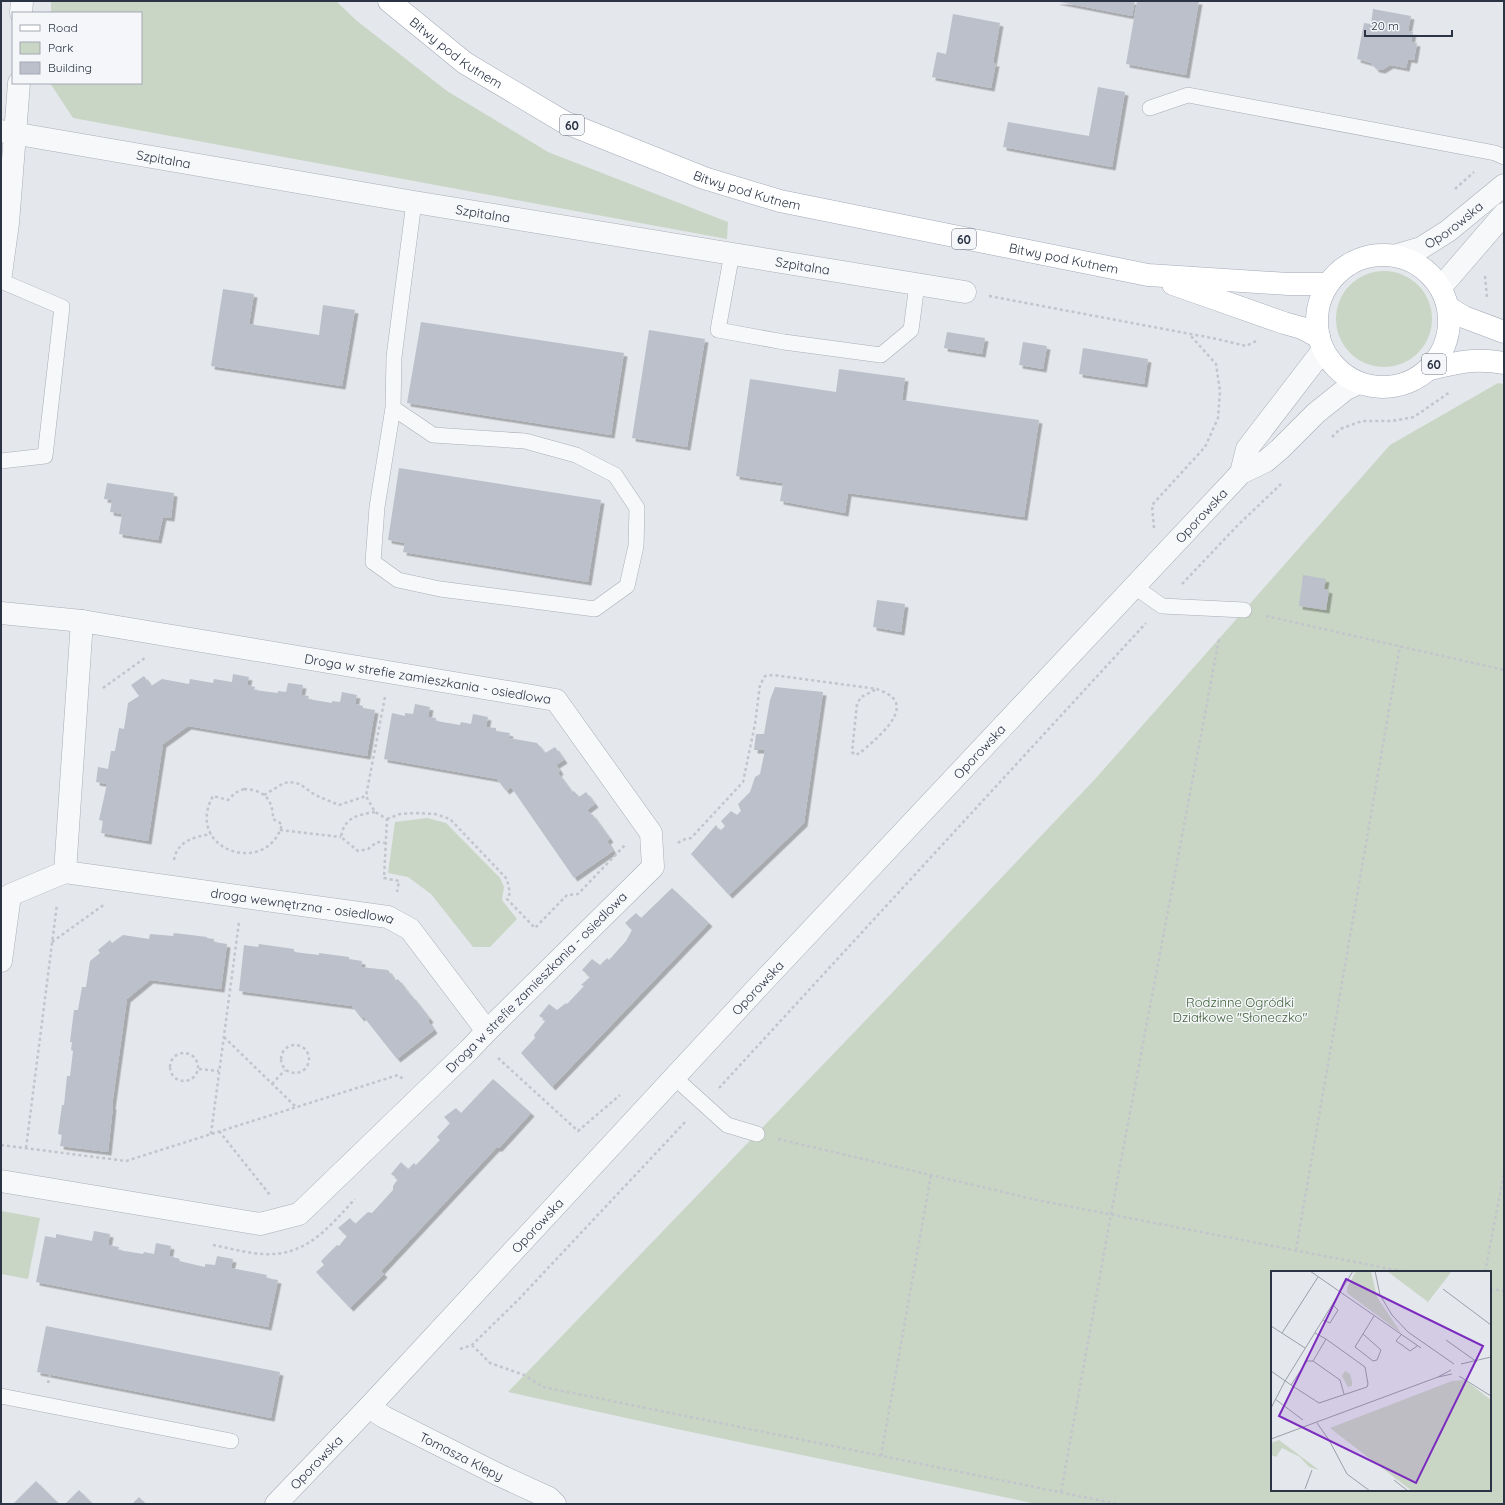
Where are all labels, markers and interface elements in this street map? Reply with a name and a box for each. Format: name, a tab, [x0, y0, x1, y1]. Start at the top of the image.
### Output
legend	[12, 12, 142, 84]
scale bar	[1365, 12, 1452, 38]
street label: Bitwy pod Kutnem	[407, 13, 506, 92]
text: 20 m	[1371, 18, 1399, 33]
text: Road	[48, 20, 78, 35]
text: Park	[48, 40, 73, 55]
text: Building	[48, 60, 92, 75]
road number: 60	[560, 115, 584, 135]
street label: Szpitalna	[135, 146, 192, 171]
street label: Bitwy pod Kutnem	[691, 167, 802, 213]
street label: Oporowska	[1421, 198, 1486, 252]
street label: Szpitalna	[455, 201, 511, 226]
road number: 60	[952, 229, 976, 249]
street label: Bitwy pod Kutnem	[1008, 239, 1120, 277]
street label: Szpitalna	[774, 253, 831, 278]
road number: 60	[1422, 354, 1446, 374]
street label: Oporowska	[1172, 485, 1231, 546]
street label: Droga w strefie zamieszkania - osiedlowa	[303, 650, 552, 707]
street label: Oporowska	[950, 721, 1009, 782]
street label: droga wewnętrzna - osiedlowa	[210, 884, 398, 927]
street label: Droga w strefie zamieszkania - osiedlowa	[442, 888, 630, 1076]
street label: Oporowska	[728, 957, 787, 1018]
park label: Rodzinne Ogródki Działkowe "Słoneczko"	[1173, 994, 1307, 1025]
street label: Oporowska	[508, 1195, 567, 1256]
inset map	[1271, 1271, 1491, 1491]
street label: Tomasza Klepy	[417, 1428, 506, 1484]
street label: Oporowska	[287, 1432, 346, 1493]

